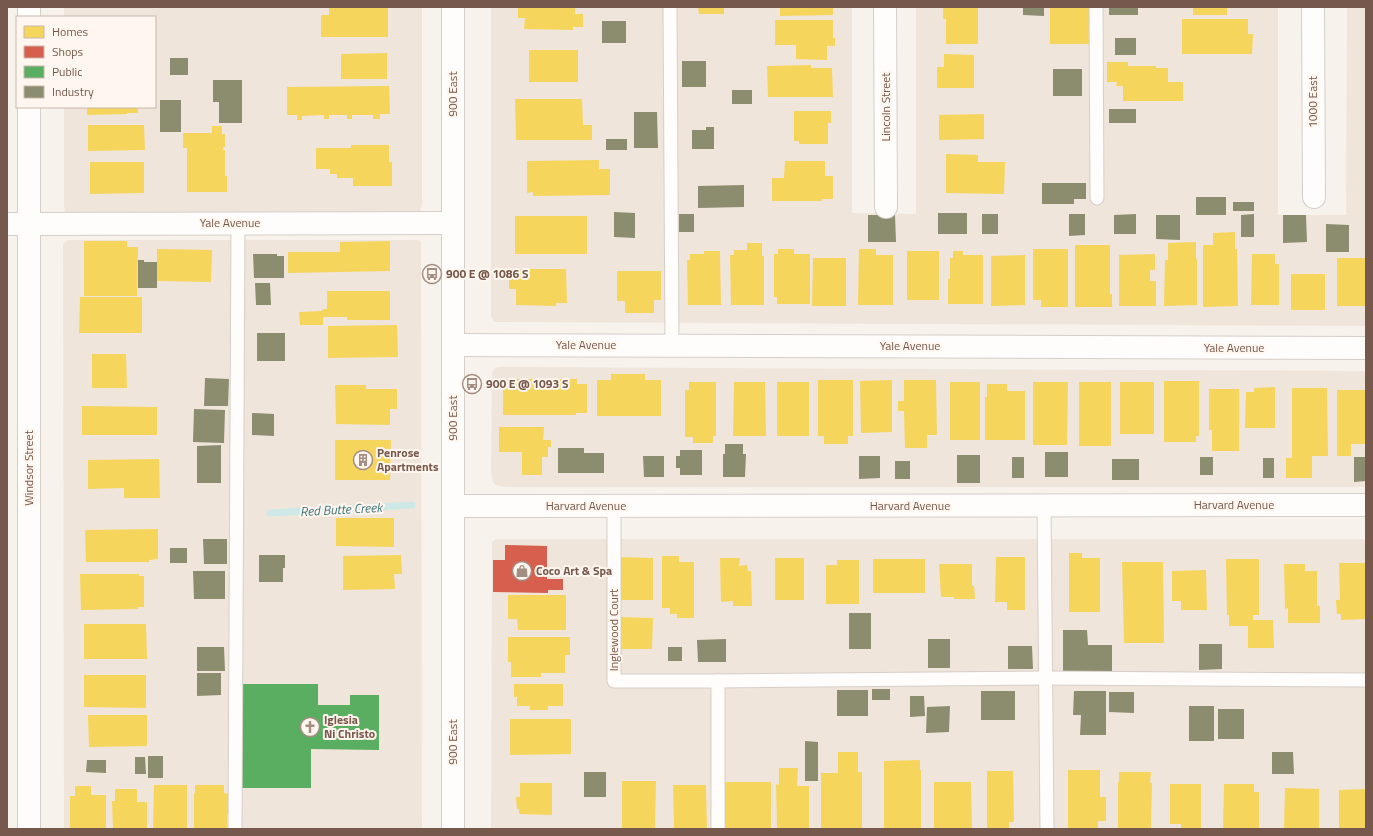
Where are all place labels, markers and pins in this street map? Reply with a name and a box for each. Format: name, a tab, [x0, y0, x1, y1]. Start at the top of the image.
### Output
bus stop icon: 900 E @ 1086 S	[421, 263, 443, 285]
place label: 900 E @ 1086 S	[446, 264, 529, 283]
bus stop icon: 900 E @ 1093 S	[461, 373, 483, 395]
place label: 900 E @ 1093 S	[486, 374, 569, 393]
place label: Penrose Apartments	[377, 443, 439, 476]
building icon: Penrose Apartments	[352, 449, 374, 471]
shop icon: Coco Art & Spa	[511, 560, 533, 582]
place label: Coco Art & Spa	[536, 561, 612, 580]
place label: Iglesia Ni Christo	[324, 710, 375, 743]
church icon: Iglesia Ni Christo	[299, 716, 321, 738]

